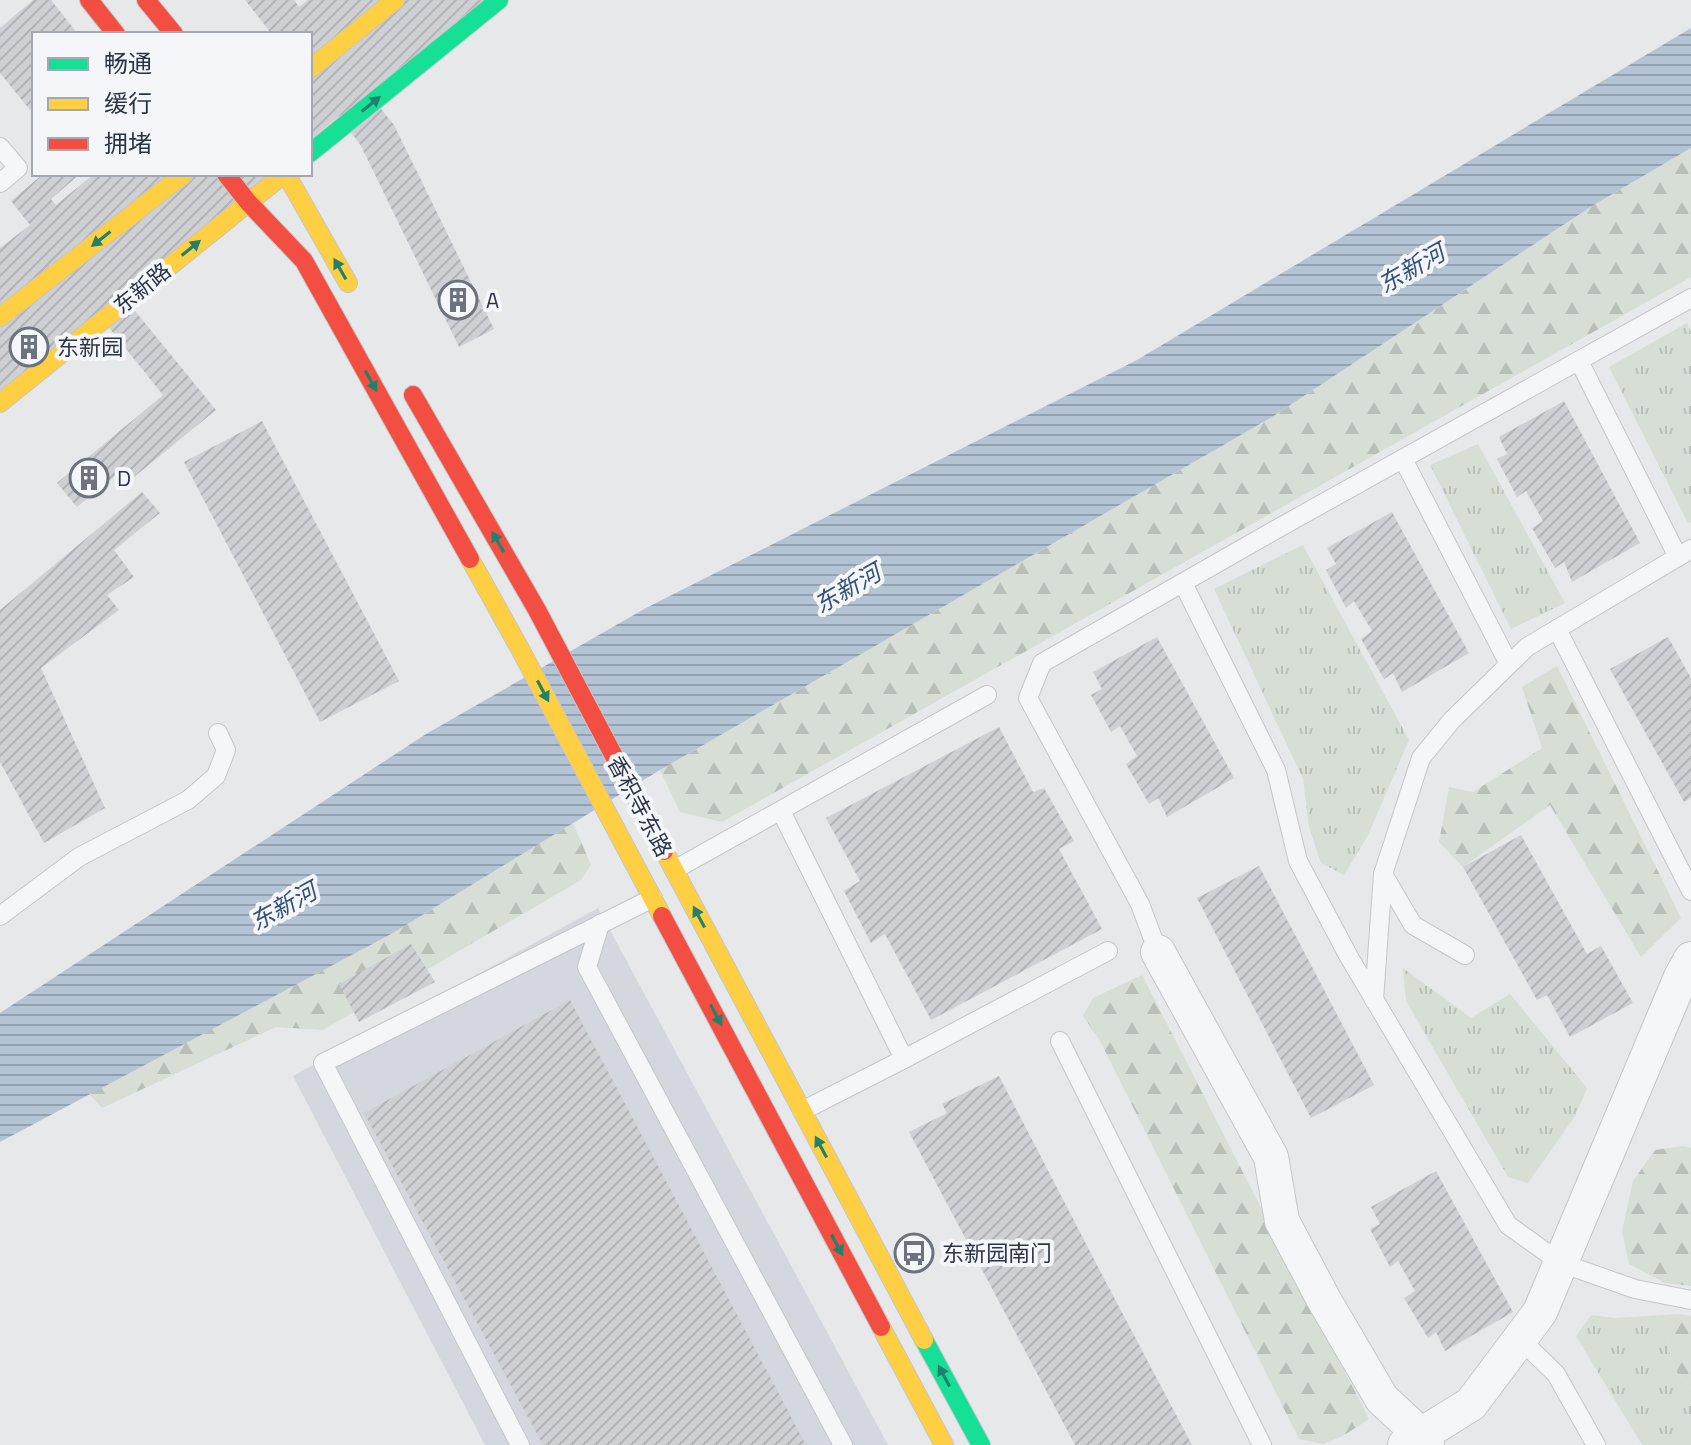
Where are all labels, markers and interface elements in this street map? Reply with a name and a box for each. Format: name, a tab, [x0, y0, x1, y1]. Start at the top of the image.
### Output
legend	[32, 32, 312, 176]
text: 畅通	[104, 45, 152, 81]
text: 缓行	[104, 85, 152, 121]
one-way arrow	[360, 96, 380, 113]
text: 拥堵	[104, 125, 152, 161]
one-way arrow	[91, 230, 111, 247]
water label: 东新河	[1371, 232, 1455, 302]
one-way arrow	[181, 240, 201, 257]
street label: 东新路	[106, 254, 178, 322]
one-way arrow	[333, 257, 347, 280]
building icon: A	[437, 279, 479, 321]
place label: A	[486, 283, 499, 317]
building icon: 东新园	[8, 326, 50, 368]
place label: 东新园	[57, 330, 123, 364]
one-way arrow	[364, 370, 378, 392]
building icon: D	[68, 457, 110, 499]
place label: D	[117, 461, 131, 495]
one-way arrow	[491, 531, 505, 554]
water label: 东新河	[807, 552, 891, 622]
one-way arrow	[536, 679, 549, 702]
street label: 香积寺东路	[599, 749, 681, 863]
water label: 东新河	[243, 871, 327, 939]
one-way arrow	[693, 906, 706, 929]
one-way arrow	[708, 1004, 722, 1026]
one-way arrow	[814, 1136, 827, 1159]
bus stop icon: 东新园南门	[893, 1232, 935, 1274]
one-way arrow	[831, 1233, 844, 1256]
place label: 东新园南门	[942, 1236, 1052, 1270]
one-way arrow	[937, 1365, 950, 1388]

